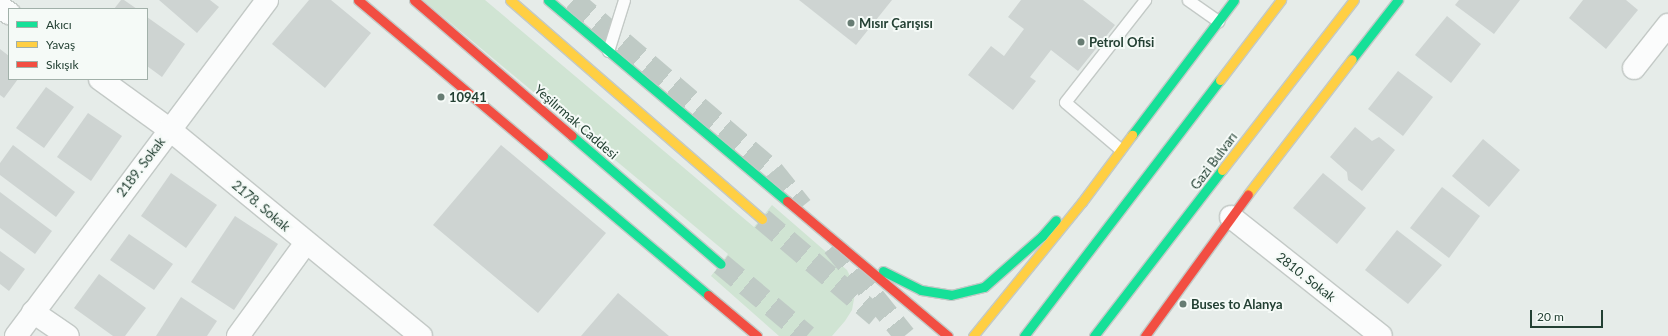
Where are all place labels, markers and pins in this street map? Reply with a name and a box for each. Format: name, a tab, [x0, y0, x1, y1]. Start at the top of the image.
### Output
place label: Mısır Çarışısı	[859, 15, 933, 31]
marker: Mısır Çarışısı	[846, 18, 856, 28]
place label: Petrol Ofisi	[1089, 34, 1154, 50]
marker: Petrol Ofisi	[1076, 37, 1086, 47]
place label: 10941	[449, 89, 487, 105]
marker: 10941	[436, 92, 446, 102]
place label: Buses to Alanya	[1191, 296, 1283, 312]
marker: Buses to Alanya	[1178, 299, 1188, 309]

